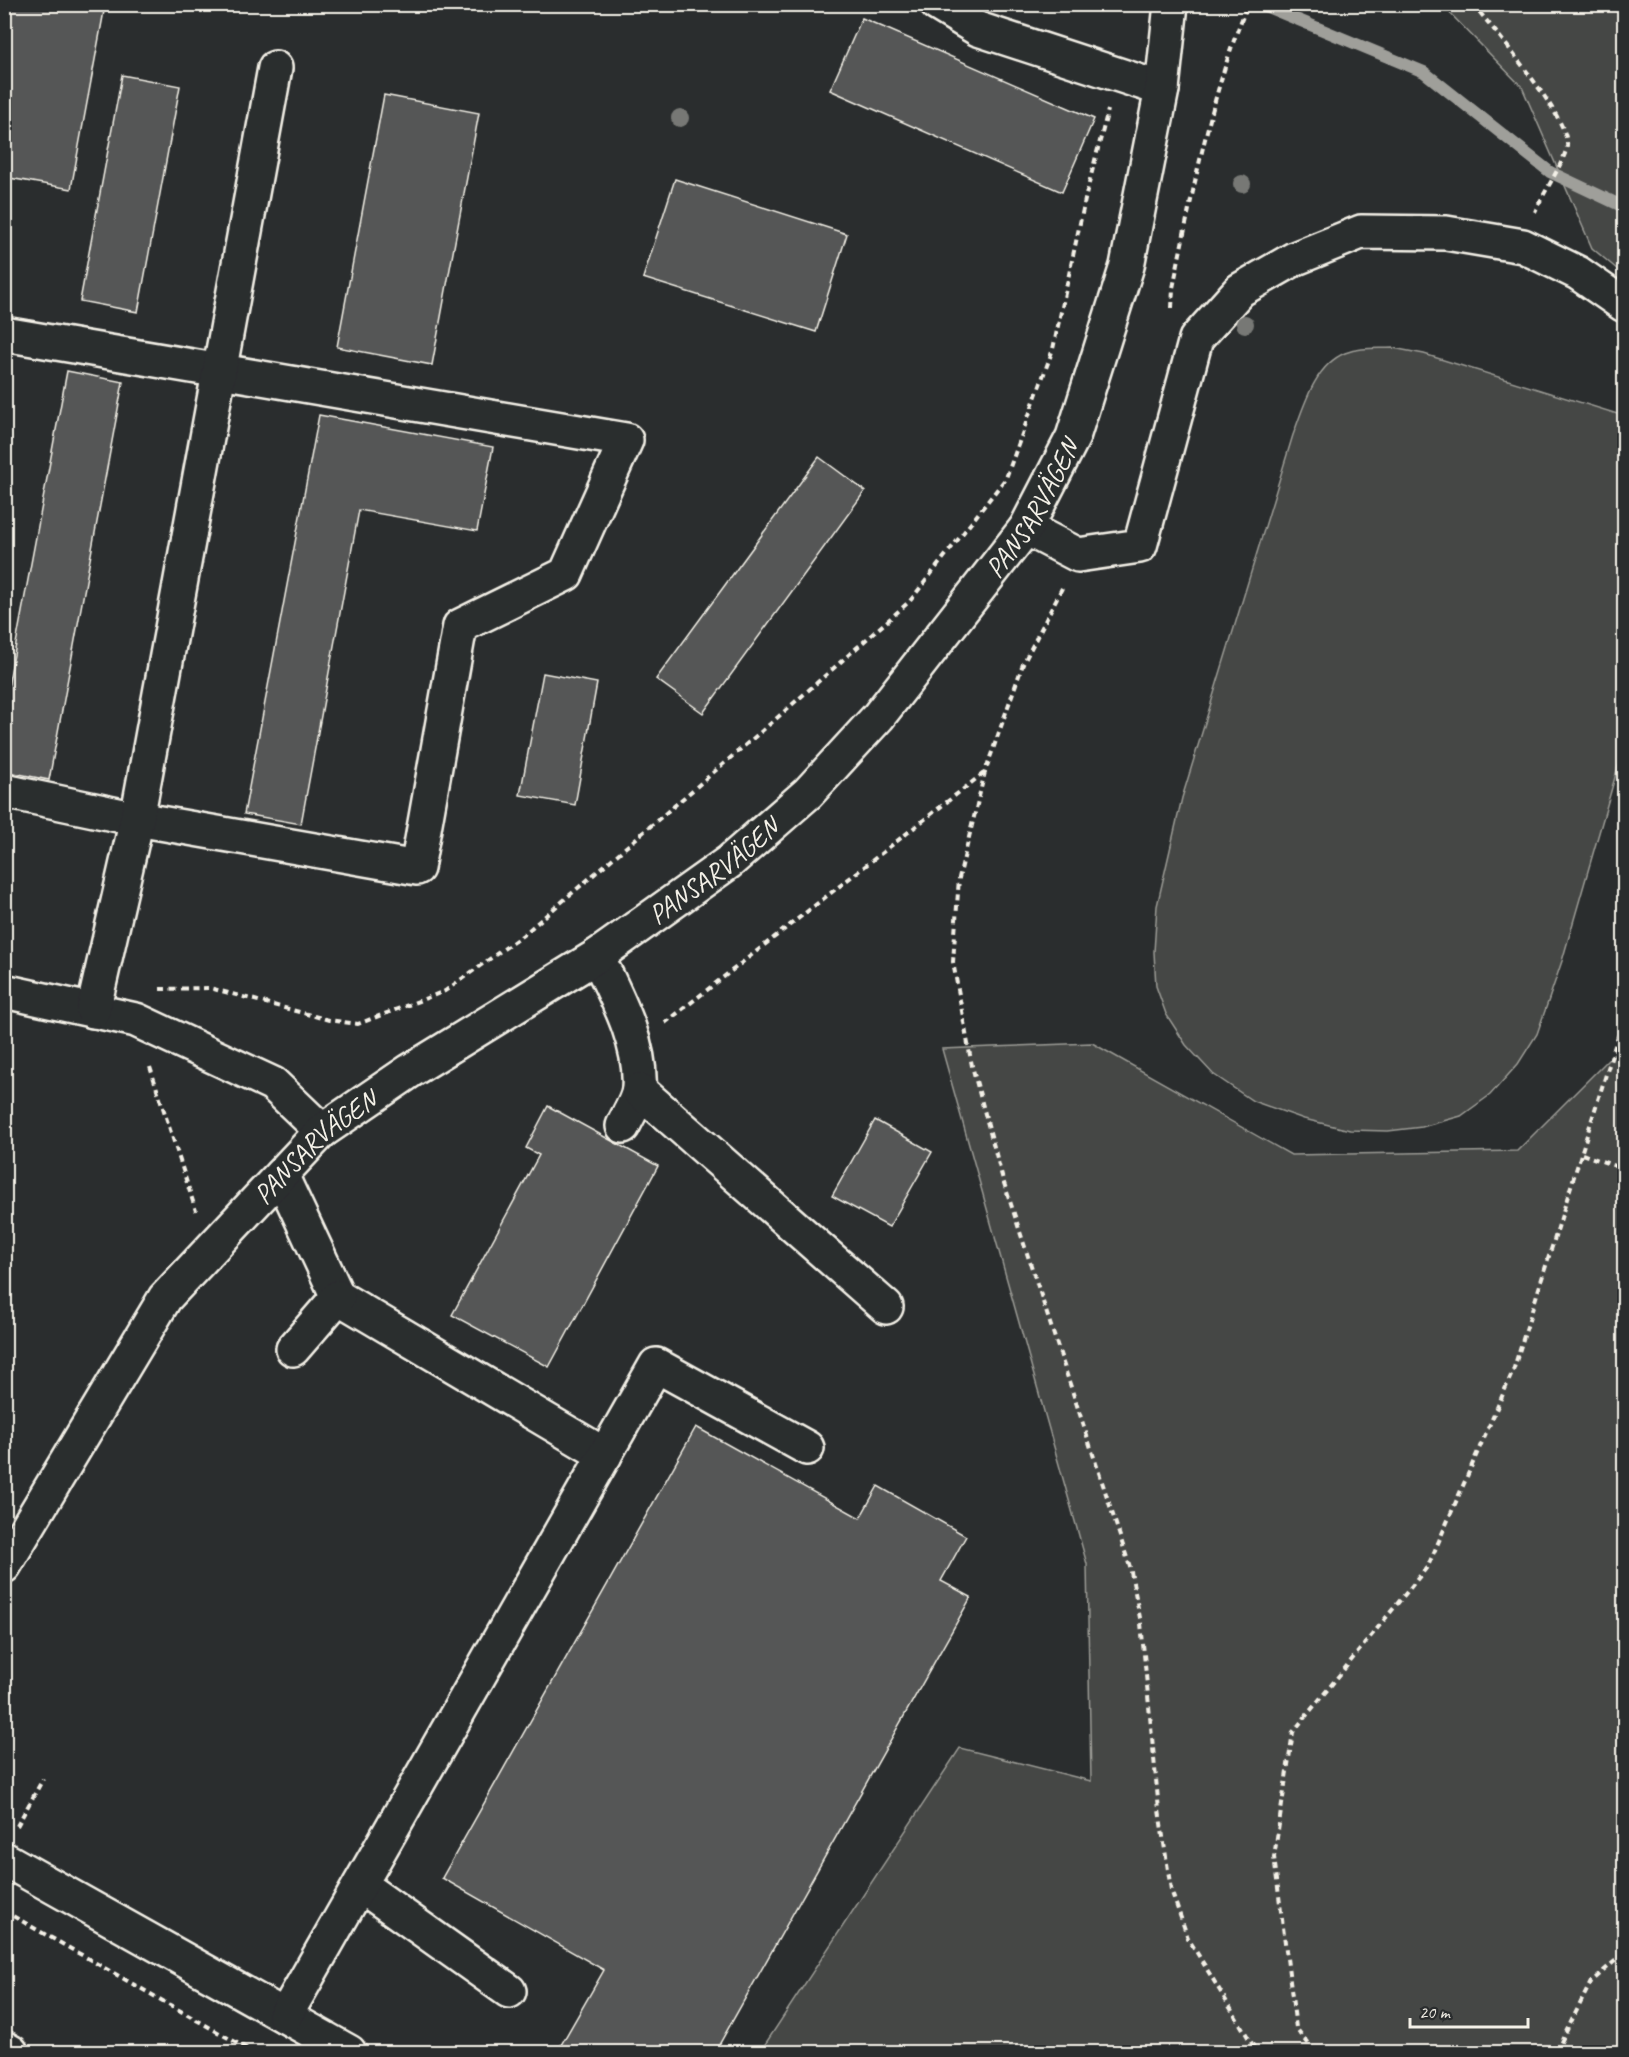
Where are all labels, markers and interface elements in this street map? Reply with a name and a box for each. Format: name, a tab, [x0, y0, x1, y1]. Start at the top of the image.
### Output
street label: PANSARVÄGEN	[977, 430, 1089, 585]
street label: PANSARVÄGEN	[641, 807, 789, 932]
street label: PANSARVÄGEN	[246, 1080, 387, 1211]
scale bar	[1410, 1991, 1528, 2029]
text: 20 m	[1419, 2001, 1452, 2023]

